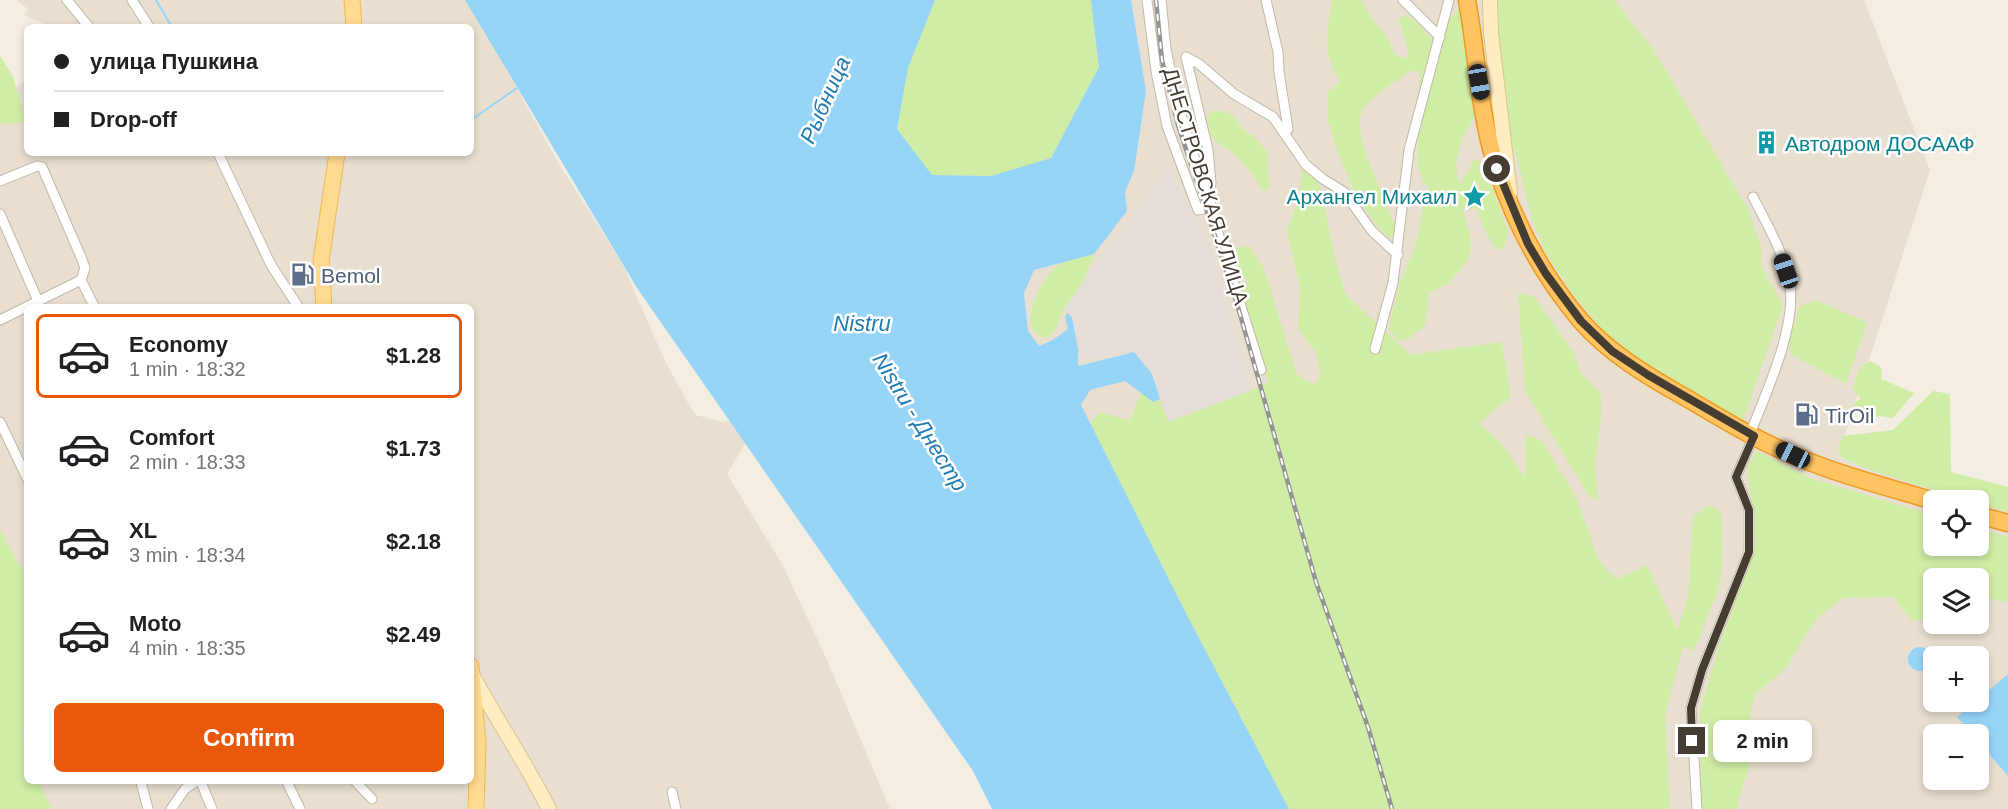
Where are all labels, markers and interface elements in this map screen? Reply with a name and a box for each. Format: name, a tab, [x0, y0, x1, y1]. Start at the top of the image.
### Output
text: улица Пушкина	[90, 49, 258, 74]
water label: Рыбница	[795, 53, 855, 147]
car	[1467, 63, 1491, 101]
street label: ДНЕСТРОВСКАЯ УЛИЦА	[1159, 64, 1253, 308]
text: Drop-off	[90, 107, 177, 132]
building icon: Автодром ДОСААФ	[1754, 130, 1780, 156]
place label: Автодром ДОСААФ	[1785, 132, 1975, 155]
route start	[1483, 155, 1510, 182]
place icon: Архангел Михаил	[1462, 183, 1488, 209]
place label: Архангел Михаил	[1287, 185, 1457, 208]
car	[1772, 251, 1800, 291]
fuel station icon: Bemol	[290, 262, 316, 288]
place label: Bemol	[321, 264, 381, 287]
water label: Nistru	[833, 311, 891, 336]
icon: car	[57, 329, 111, 383]
text: Economy	[129, 332, 228, 357]
text: $1.28	[386, 343, 441, 368]
water label: Nistru - Днестр	[868, 348, 972, 496]
text: 1 min · 18:32	[129, 358, 246, 380]
fuel station icon: TirOil	[1794, 402, 1820, 428]
place label: TirOil	[1825, 404, 1874, 427]
icon: car	[57, 422, 111, 476]
text: Comfort	[129, 425, 215, 450]
text: $1.73	[386, 436, 441, 461]
car	[1773, 439, 1813, 471]
text: 2 min · 18:33	[129, 451, 246, 473]
map controls	[1923, 490, 1989, 790]
button: locate	[1923, 490, 1989, 556]
icon: car	[57, 515, 111, 569]
text: XL	[129, 518, 157, 543]
text: $2.18	[386, 529, 441, 554]
text: 3 min · 18:34	[129, 544, 246, 566]
button: layers	[1923, 568, 1989, 634]
icon: car	[57, 608, 111, 662]
text: Moto	[129, 611, 182, 636]
text: $2.49	[386, 622, 441, 647]
text: 4 min · 18:35	[129, 637, 246, 659]
button: +	[1923, 646, 1989, 712]
button: Confirm	[54, 703, 444, 772]
callout: 2 min	[1713, 720, 1812, 762]
button: −	[1923, 724, 1989, 790]
route end	[1678, 727, 1705, 754]
text: 2 min	[1736, 730, 1789, 752]

